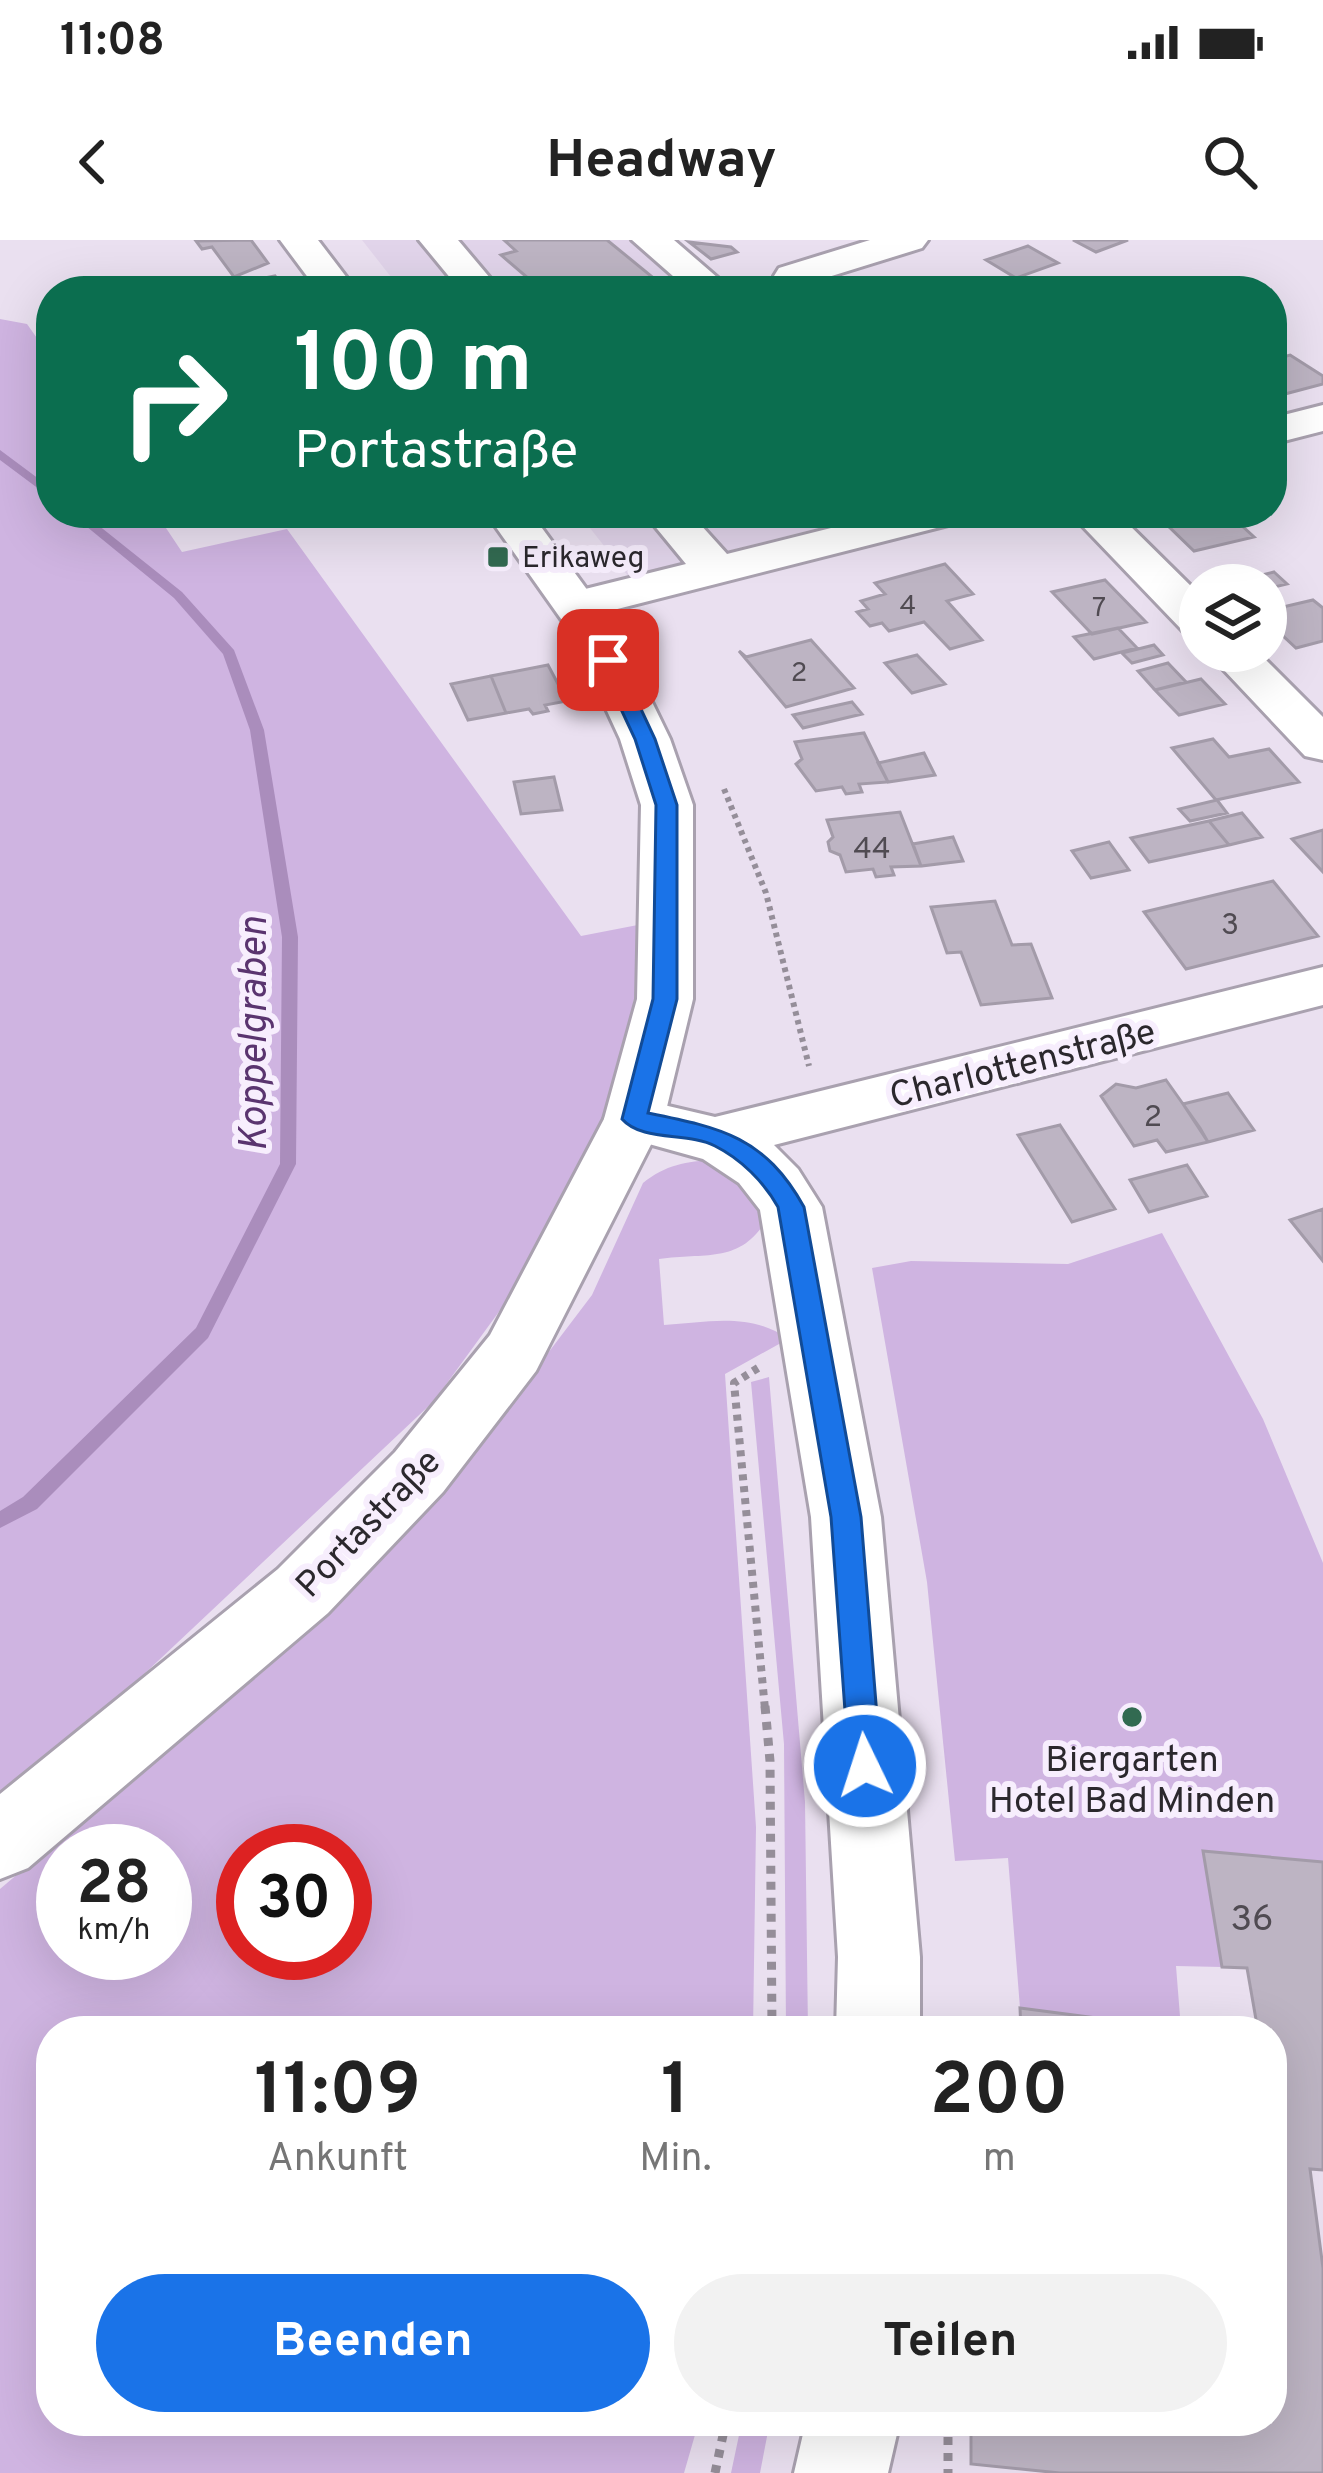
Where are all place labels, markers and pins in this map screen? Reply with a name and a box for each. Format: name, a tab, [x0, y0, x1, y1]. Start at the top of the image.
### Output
place label: Erikaweg	[522, 541, 644, 578]
marker: Erikaweg	[485, 544, 511, 570]
pin	[557, 609, 659, 711]
marker: Biergarten Hotel Bad Minden	[1119, 1704, 1145, 1730]
place label: Biergarten Hotel Bad Minden	[989, 1739, 1275, 1826]

